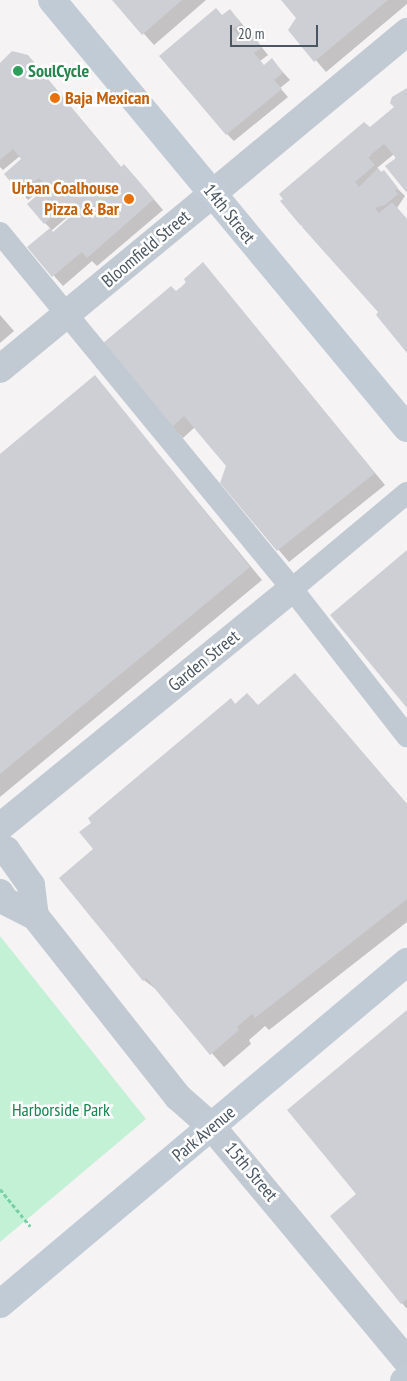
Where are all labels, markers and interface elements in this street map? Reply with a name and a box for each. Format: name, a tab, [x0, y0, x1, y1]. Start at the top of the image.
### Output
scale bar	[232, 15, 320, 47]
text: 20 m	[238, 24, 264, 43]
place label: SoulCycle	[28, 60, 89, 82]
marker: SoulCycle	[12, 65, 24, 77]
place label: Baja Mexican	[65, 87, 150, 109]
marker: Baja Mexican	[49, 92, 61, 104]
place label: Urban Coalhouse Pizza & Bar	[12, 178, 119, 220]
street label: 14th Street	[199, 180, 259, 248]
marker: Urban Coalhouse Pizza & Bar	[123, 193, 135, 205]
street label: Bloomfield Street	[98, 206, 194, 292]
street label: Garden Street	[164, 626, 244, 696]
park label: Harborside Park	[12, 1099, 110, 1121]
street label: Park Avenue	[168, 1101, 240, 1167]
street label: 15th Street	[220, 1138, 282, 1206]

